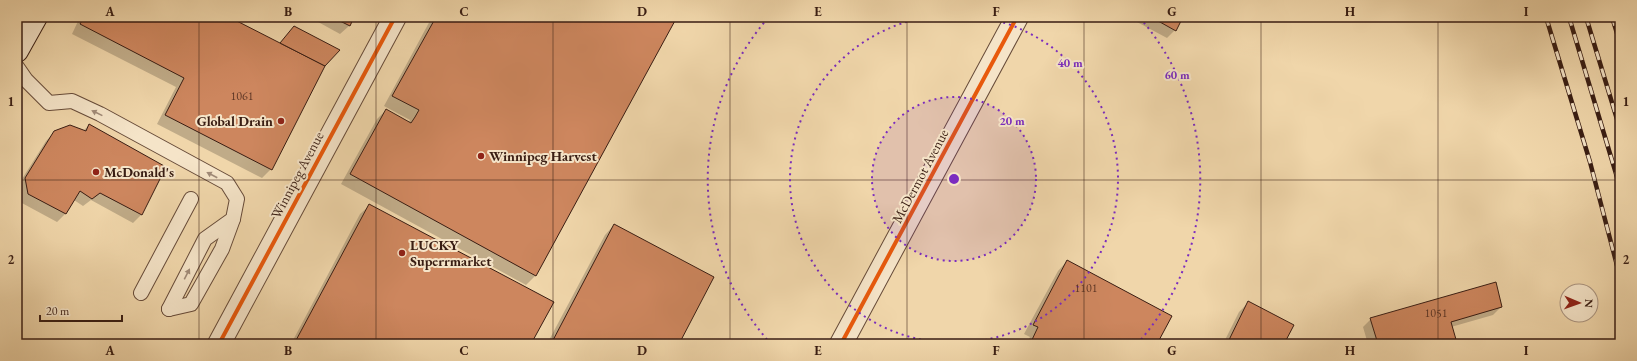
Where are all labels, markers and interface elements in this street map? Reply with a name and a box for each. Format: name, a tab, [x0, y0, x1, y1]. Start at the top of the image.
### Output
text: A	[104, 3, 115, 20]
text: B	[284, 3, 292, 20]
text: C	[459, 3, 469, 20]
text: D	[637, 3, 647, 20]
text: E	[814, 3, 822, 20]
text: F	[992, 3, 1000, 20]
text: G	[1167, 3, 1177, 20]
text: H	[1345, 3, 1356, 20]
text: I	[1524, 3, 1529, 20]
text: 40 m	[1057, 55, 1083, 71]
text: 60 m	[1164, 67, 1190, 83]
house number: 1061	[230, 88, 254, 104]
text: 1	[8, 93, 15, 110]
text: 1	[1623, 93, 1630, 110]
one-way arrow	[91, 110, 103, 117]
place label: Global Drain	[197, 112, 273, 130]
text: 20 m	[999, 113, 1025, 129]
marker: Global Drain	[276, 116, 286, 126]
street label: McDermot Avenue	[888, 125, 953, 226]
street label: Winnipeg Avenue	[267, 128, 328, 222]
place label: Winnipeg Harvest	[489, 147, 597, 165]
marker: Winnipeg Harvest	[476, 151, 486, 161]
place label: McDonald's	[104, 163, 174, 181]
marker: McDonald's	[91, 167, 101, 177]
one-way arrow	[206, 172, 217, 178]
centre of rings	[947, 172, 961, 186]
place label: LUCKY Superrmarket	[410, 236, 492, 270]
marker: LUCKY Superrmarket	[397, 248, 407, 258]
text: 2	[8, 251, 15, 268]
text: 2	[1623, 251, 1630, 268]
one-way arrow	[184, 268, 190, 280]
house number: 1101	[1074, 280, 1098, 296]
north arrow	[1559, 283, 1599, 323]
scale bar	[40, 297, 122, 323]
text: N	[1582, 299, 1596, 308]
text: 20 m	[46, 303, 70, 319]
house number: 1051	[1424, 305, 1448, 321]
text: A	[104, 342, 115, 359]
text: B	[284, 342, 292, 359]
text: C	[459, 342, 469, 359]
text: D	[637, 342, 647, 359]
text: E	[814, 342, 822, 359]
text: F	[992, 342, 1000, 359]
text: G	[1167, 342, 1177, 359]
text: H	[1345, 342, 1356, 359]
text: I	[1524, 342, 1529, 359]

